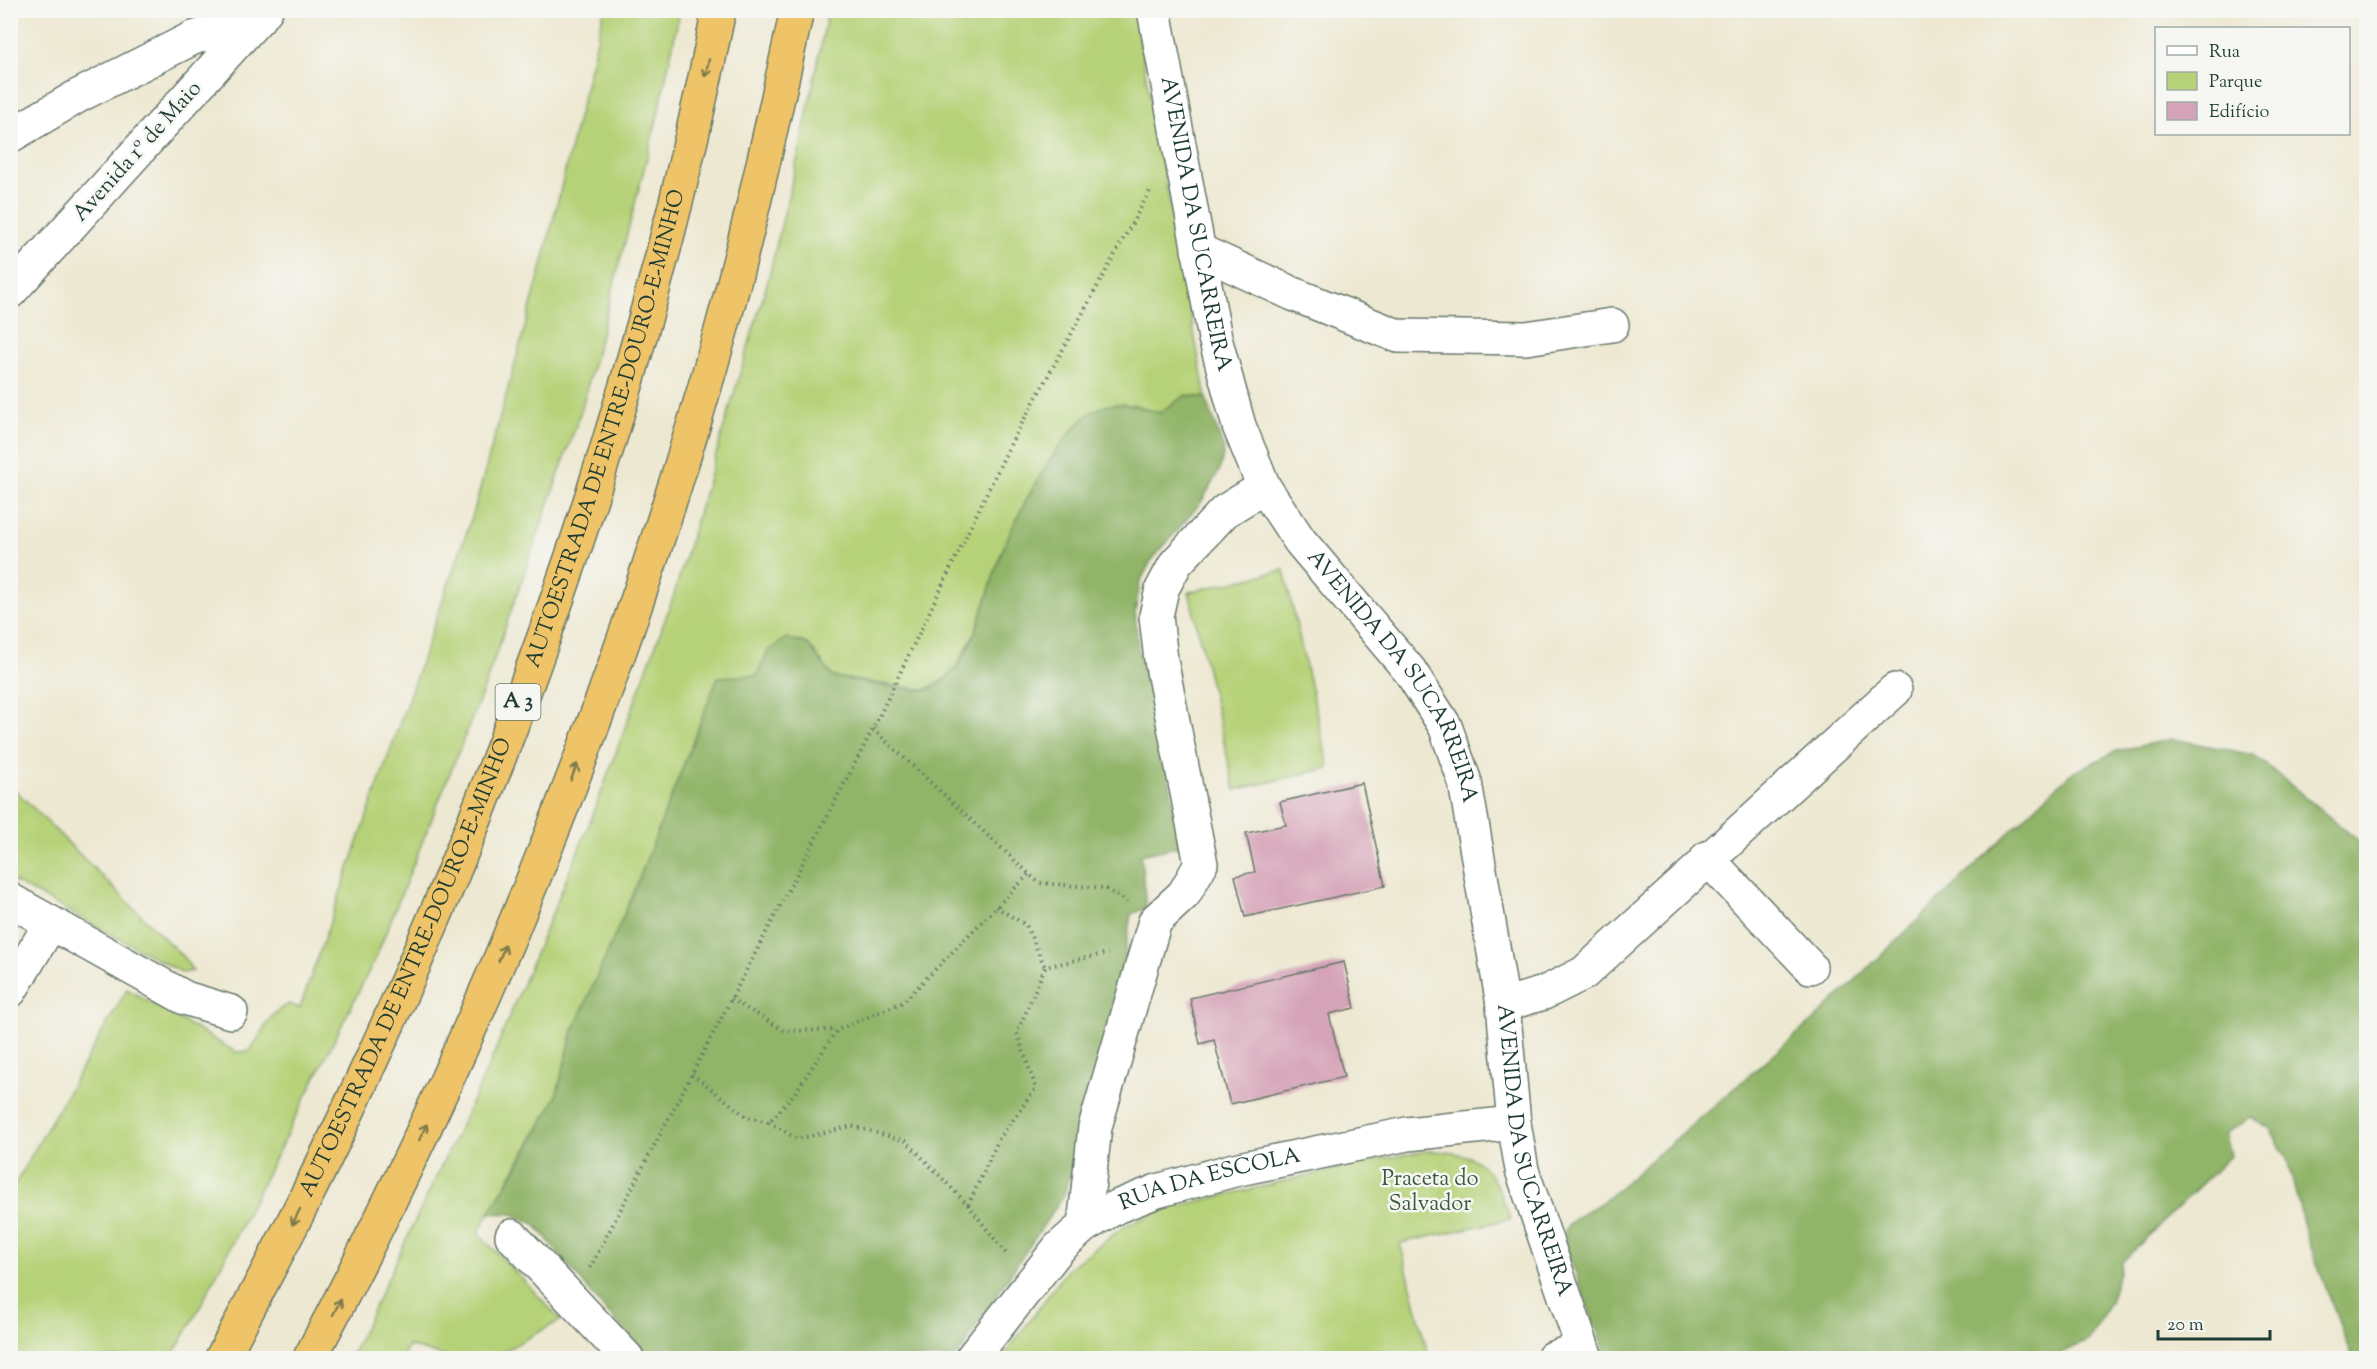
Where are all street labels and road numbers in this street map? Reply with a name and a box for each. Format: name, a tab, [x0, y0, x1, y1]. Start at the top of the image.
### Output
street label: Avenida 1º de Maio	[66, 74, 210, 230]
street label: AVENIDA DA SUCARREIRA	[1151, 74, 1240, 375]
street label: AUTOESTRADA DE ENTRE-DOURO-E-MINHO	[518, 186, 694, 672]
street label: AVENIDA DA SUCARREIRA	[1298, 543, 1484, 806]
road number: A 3	[496, 684, 540, 720]
street label: AUTOESTRADA DE ENTRE-DOURO-E-MINHO	[292, 734, 521, 1203]
street label: AVENIDA DA SUCARREIRA	[1487, 1003, 1580, 1301]
street label: RUA DA ESCOLA	[1115, 1140, 1304, 1220]

